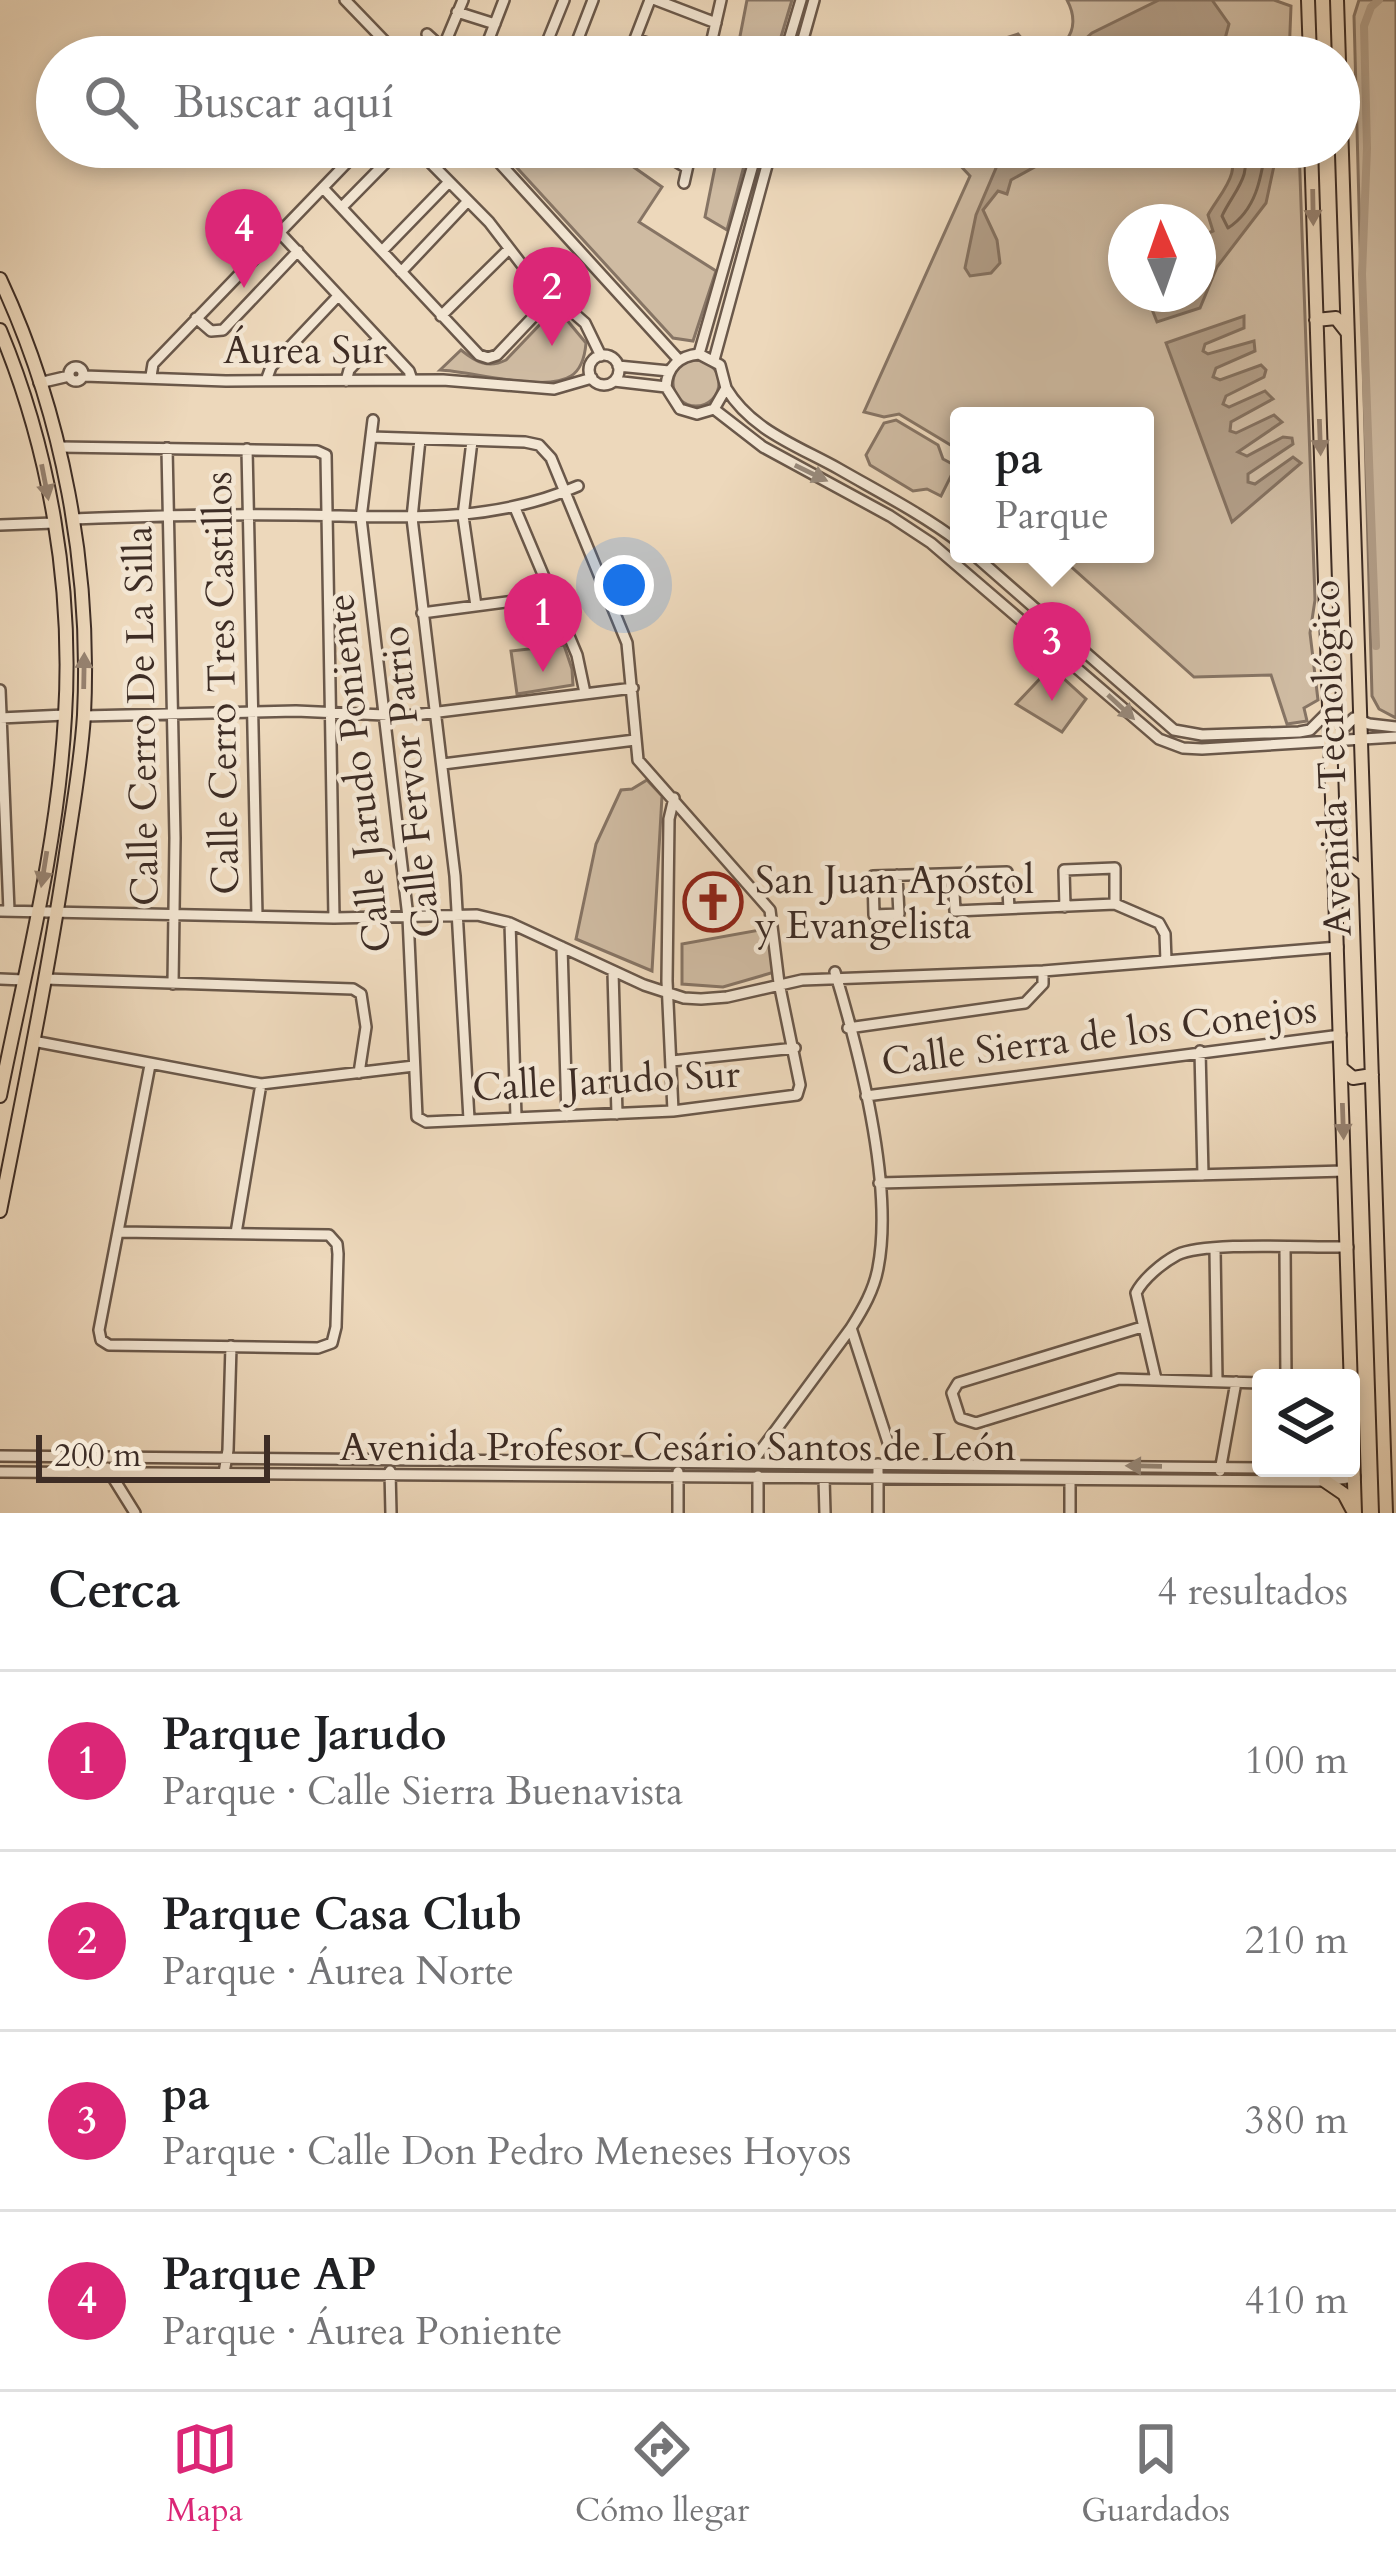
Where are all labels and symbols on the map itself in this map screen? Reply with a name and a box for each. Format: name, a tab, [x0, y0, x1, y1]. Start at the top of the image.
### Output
pin: 4	[205, 189, 283, 288]
one-way arrow	[1303, 189, 1322, 227]
north arrow	[1108, 204, 1216, 312]
pin: 2	[513, 247, 591, 346]
street label: Áurea Sur	[223, 324, 388, 377]
one-way arrow	[1310, 419, 1329, 457]
one-way arrow	[794, 462, 828, 482]
one-way arrow	[37, 464, 56, 502]
street label: Calle Cerro Tres Castillos	[192, 471, 252, 895]
street label: Calle Cerro De La Silla	[112, 525, 172, 907]
your location	[594, 555, 654, 615]
pin: 1	[504, 573, 582, 672]
street label: Avenida Tecnológico	[1299, 579, 1365, 937]
street label: Calle Jarudo Poniente	[314, 591, 404, 955]
pin: 3	[1013, 602, 1091, 701]
street label: Calle Fervor Patrio	[368, 624, 454, 940]
one-way arrow	[75, 651, 94, 689]
one-way arrow	[1106, 692, 1135, 720]
one-way arrow	[35, 851, 54, 888]
place label: San Juan Apóstol y Evangelista	[754, 854, 1034, 952]
church icon: San Juan Apóstol y Evangelista	[682, 871, 744, 933]
street label: Calle Sierra de los Conejos	[878, 983, 1320, 1089]
street label: Calle Jarudo Sur	[471, 1047, 742, 1114]
one-way arrow	[1334, 1103, 1353, 1141]
street label: Avenida Profesor Cesário Santos de León	[340, 1421, 1016, 1474]
scale bar	[36, 1429, 270, 1482]
one-way arrow	[1124, 1456, 1162, 1476]

